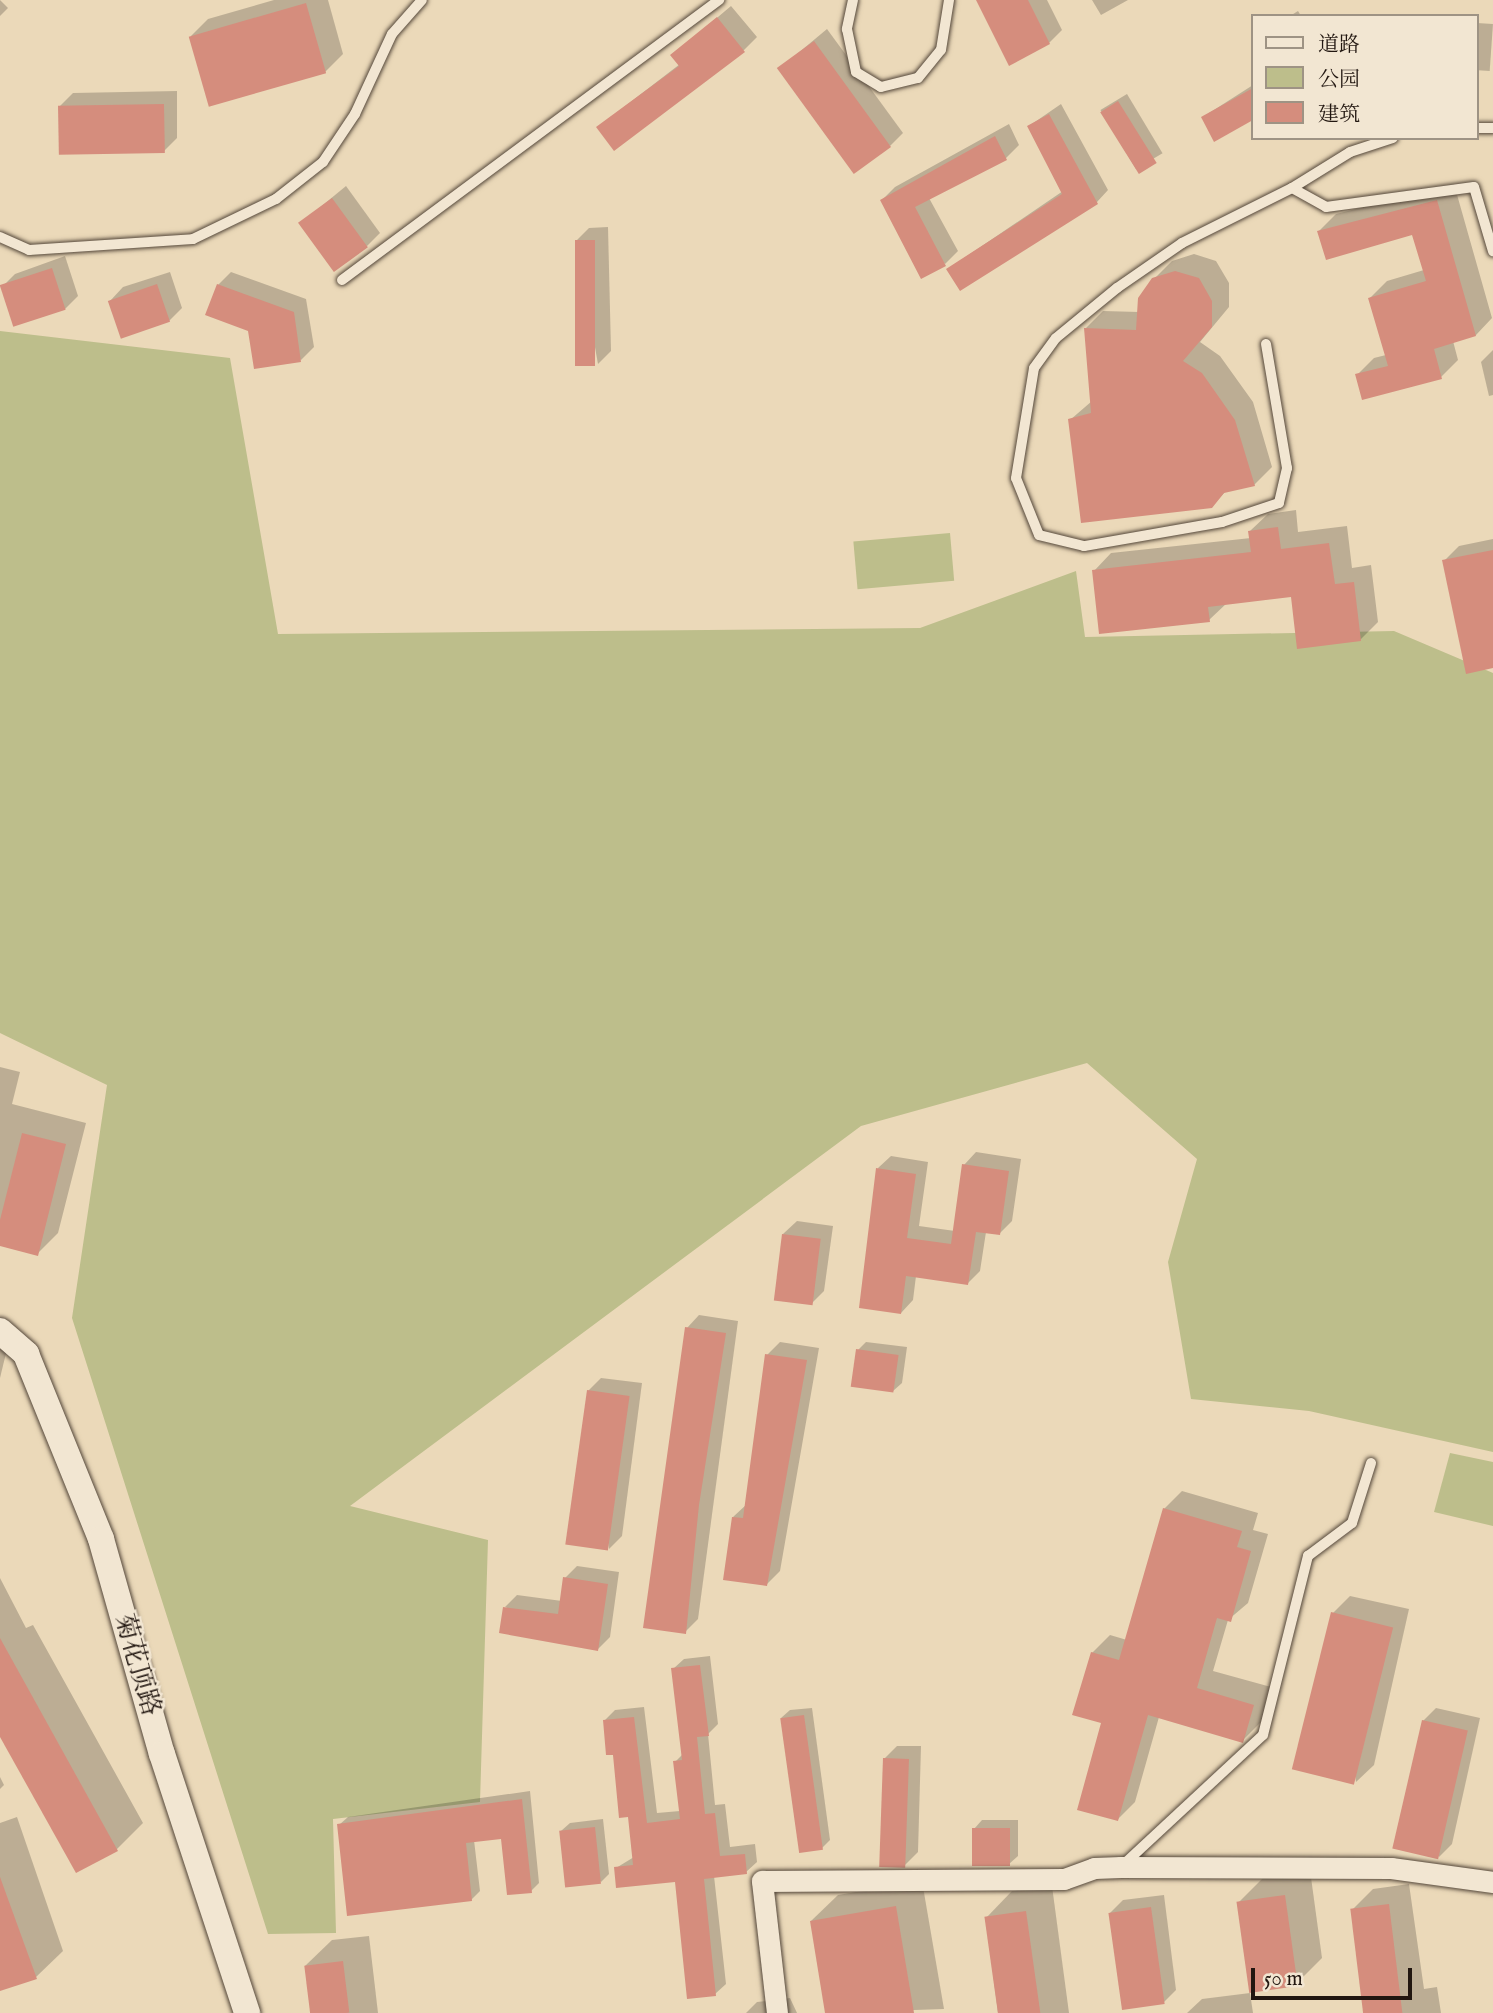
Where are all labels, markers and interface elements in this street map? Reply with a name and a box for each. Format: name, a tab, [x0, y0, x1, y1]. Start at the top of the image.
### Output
legend	[1252, 14, 1479, 140]
text: 道路	[1318, 32, 1360, 59]
text: 公园	[1318, 67, 1360, 94]
text: 建筑	[1318, 102, 1360, 129]
street label: 菊花顶路	[108, 1611, 166, 1719]
scale bar	[1255, 1954, 1416, 1998]
text: 50 m	[1264, 1966, 1303, 1993]

